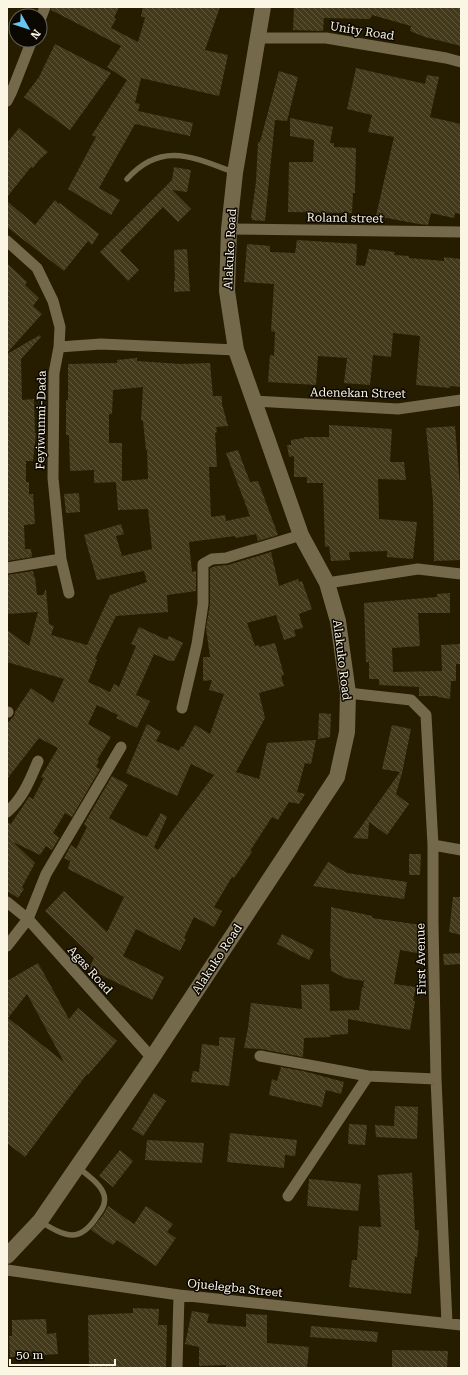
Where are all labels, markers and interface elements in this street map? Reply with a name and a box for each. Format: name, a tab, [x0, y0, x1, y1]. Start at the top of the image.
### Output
north arrow	[8, 8, 48, 48]
street label: Unity Road	[329, 19, 396, 43]
text: N	[27, 27, 43, 42]
street label: Alakuko Road	[221, 208, 239, 290]
street label: Roland street	[306, 210, 384, 226]
street label: Feyiwunmi-Dada	[33, 370, 49, 470]
street label: Adenekan Street	[310, 385, 407, 401]
street label: Alakuko Road	[330, 619, 354, 701]
street label: Alakuko Road	[189, 921, 245, 997]
street label: First Avenue	[413, 922, 429, 995]
street label: Agas Road	[65, 943, 115, 997]
street label: Ojuelegba Street	[187, 1276, 284, 1300]
scale bar	[10, 1341, 115, 1367]
text: 50 m	[16, 1348, 43, 1362]

